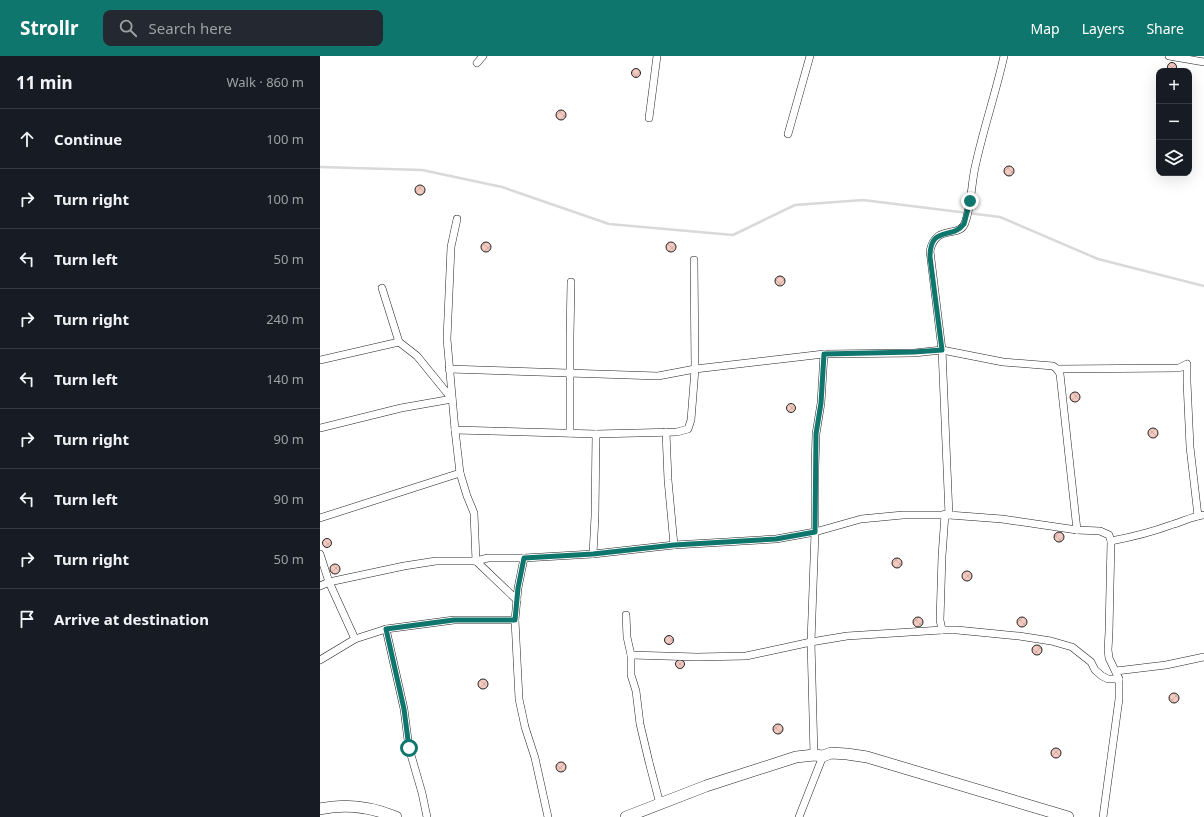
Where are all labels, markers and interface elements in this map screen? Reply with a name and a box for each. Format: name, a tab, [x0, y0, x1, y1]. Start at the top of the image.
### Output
search box	[103, 10, 383, 46]
text: Strollr	[20, 15, 79, 41]
icon: search	[117, 17, 139, 39]
text: Search here	[149, 18, 232, 38]
text: Map	[1031, 19, 1060, 38]
text: Layers	[1082, 19, 1124, 38]
text: Share	[1146, 19, 1184, 38]
map controls	[1156, 68, 1192, 176]
button: +	[1156, 68, 1192, 104]
text: 11 min	[16, 71, 73, 94]
text: Walk · 860 m	[226, 73, 304, 91]
button: −	[1156, 104, 1192, 140]
icon: ahead	[16, 128, 38, 150]
text: Continue	[54, 129, 122, 149]
text: 100 m	[266, 130, 304, 148]
button: layers	[1156, 140, 1192, 176]
icon: right	[16, 188, 38, 210]
text: Turn right	[54, 189, 129, 209]
text: 100 m	[266, 190, 304, 208]
route end	[961, 192, 979, 210]
icon: left	[16, 248, 38, 270]
text: Turn left	[54, 249, 118, 269]
text: 50 m	[274, 250, 304, 268]
icon: right	[16, 308, 38, 330]
text: Turn right	[54, 309, 129, 329]
text: 240 m	[266, 310, 304, 328]
icon: left	[16, 368, 38, 390]
text: Turn left	[54, 369, 118, 389]
text: 140 m	[266, 370, 304, 388]
icon: right	[16, 428, 38, 450]
text: Turn right	[54, 429, 129, 449]
text: 90 m	[274, 430, 304, 448]
icon: left	[16, 488, 38, 510]
text: Turn left	[54, 489, 118, 509]
text: 90 m	[274, 490, 304, 508]
icon: right	[16, 548, 38, 570]
text: Turn right	[54, 549, 129, 569]
text: 50 m	[274, 550, 304, 568]
icon: arrive	[16, 608, 38, 630]
text: Arrive at destination	[54, 609, 209, 629]
route start	[400, 739, 418, 757]

